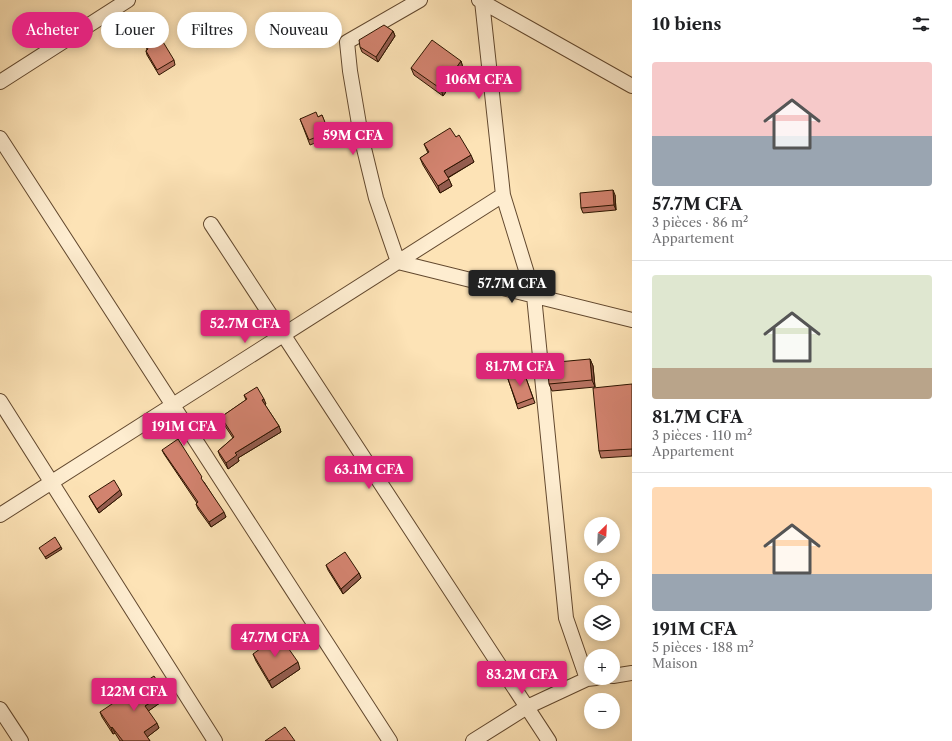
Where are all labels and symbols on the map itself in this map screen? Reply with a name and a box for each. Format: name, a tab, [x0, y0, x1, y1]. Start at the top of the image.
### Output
pin: 106M CFA	[438, 66, 520, 100]
pin: 59M CFA	[316, 122, 390, 156]
pin: 57.7M CFA	[466, 270, 558, 304]
pin: 52.7M CFA	[199, 310, 291, 344]
pin: 81.7M CFA	[474, 353, 566, 387]
pin: 191M CFA	[143, 413, 225, 447]
pin: 63.1M CFA	[323, 456, 415, 490]
north arrow	[584, 517, 620, 553]
pin: 47.7M CFA	[229, 624, 321, 658]
pin: 83.2M CFA	[476, 661, 568, 695]
pin: 122M CFA	[93, 678, 175, 712]

